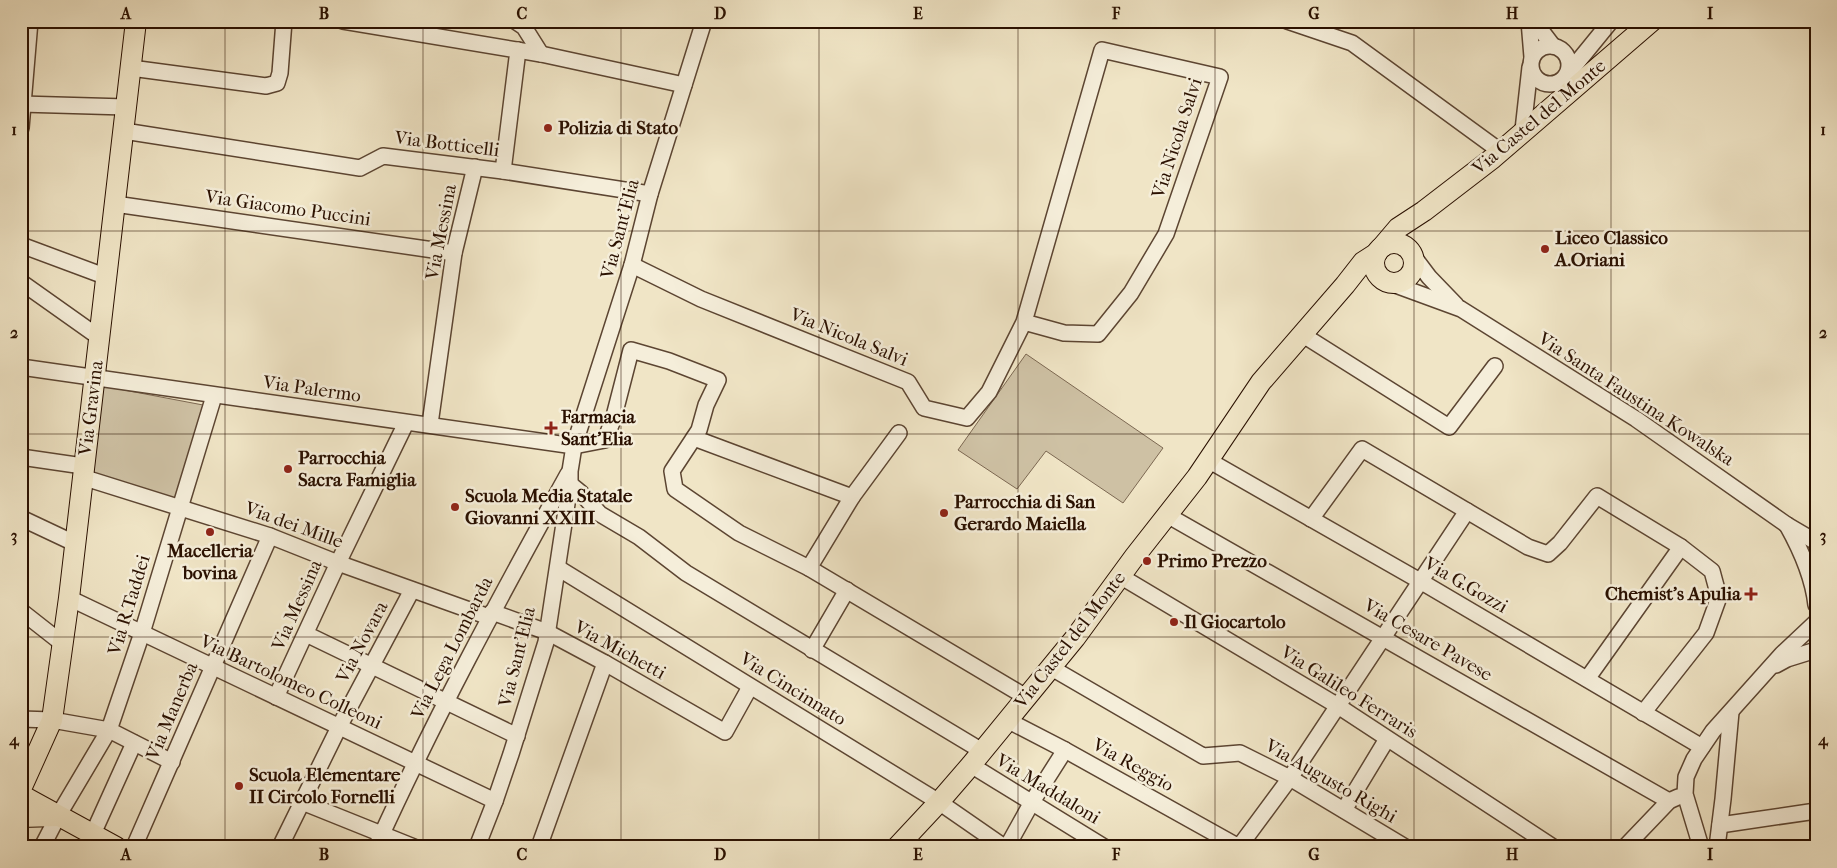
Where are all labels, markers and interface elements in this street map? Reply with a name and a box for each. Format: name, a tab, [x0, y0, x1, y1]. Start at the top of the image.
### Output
text: A	[120, 4, 132, 23]
text: B	[319, 4, 329, 23]
text: C	[517, 4, 528, 23]
text: D	[714, 4, 726, 23]
text: E	[913, 4, 923, 23]
text: F	[1111, 4, 1121, 23]
text: G	[1308, 4, 1320, 23]
text: H	[1506, 4, 1519, 23]
text: I	[1707, 4, 1714, 23]
street label: Via Castel del Monte	[1467, 55, 1610, 180]
street label: Via Nicola Salvi	[1147, 75, 1207, 202]
place label: Polizia di Stato	[558, 117, 678, 139]
text: 1	[11, 120, 17, 139]
text: 1	[1820, 120, 1826, 139]
marker: Polizia di Stato	[542, 122, 554, 134]
street label: Via Botticelli	[392, 127, 501, 161]
street label: Via Sant'Elia	[596, 177, 644, 282]
street label: Via Messina	[421, 182, 461, 283]
street label: Via Giacomo Puccini	[203, 185, 373, 231]
place label: Liceo Classico A.Oriani	[1554, 227, 1668, 271]
marker: Liceo Classico A.Oriani	[1539, 243, 1551, 255]
street label: Via Nicola Salvi	[786, 303, 912, 371]
text: 2	[10, 323, 18, 342]
text: 2	[1819, 323, 1827, 342]
street label: Via Santa Faustina Kowalska	[1533, 327, 1738, 471]
street label: Via Gravina	[74, 359, 108, 458]
street label: Via Palermo	[261, 371, 363, 407]
place label: Farmacia Sant'Elia	[560, 406, 637, 450]
marker: Farmacia Sant'Elia	[545, 422, 557, 434]
place label: Parrocchia Sacra Famiglia	[298, 447, 417, 491]
marker: Parrocchia Sacra Famiglia	[282, 463, 294, 475]
place label: Scuola Media Statale Giovanni XXIII	[465, 485, 633, 529]
place label: Parrocchia di San Gerardo Maiella	[954, 491, 1096, 535]
street label: Via dei Mille	[241, 497, 346, 553]
marker: Scuola Media Statale Giovanni XXIII	[449, 501, 461, 513]
marker: Parrocchia di San Gerardo Maiella	[938, 507, 950, 519]
text: 3	[11, 526, 17, 546]
marker: Macelleria bovina	[204, 526, 216, 538]
text: 3	[1820, 526, 1826, 546]
place label: Macelleria bovina	[166, 540, 254, 584]
place label: Primo Prezzo	[1157, 550, 1267, 572]
street label: Via R.Taddei	[103, 552, 155, 659]
street label: Via G.Gozzi	[1419, 552, 1512, 618]
marker: Primo Prezzo	[1141, 555, 1153, 567]
street label: Via Messina	[267, 556, 327, 655]
street label: Via Castel del Monte	[1009, 567, 1130, 714]
street label: Via Lega Lombarda	[406, 573, 498, 724]
place label: Chemist's Apulia	[1605, 583, 1742, 605]
marker: Chemist's Apulia	[1745, 588, 1757, 600]
street label: Via Cesare Pavese	[1359, 594, 1496, 686]
street label: Via Novara	[331, 597, 393, 687]
street label: Via Sant'Elia	[494, 604, 540, 710]
place label: Il Giocartolo	[1184, 611, 1286, 633]
street label: Via Michetti	[570, 615, 670, 684]
marker: Il Giocartolo	[1168, 616, 1180, 628]
street label: Via Bartolomeo Colleoni	[196, 630, 386, 734]
street label: Via Galileo Ferraris	[1276, 640, 1422, 743]
street label: Via Cincinnato	[735, 647, 851, 731]
street label: Via Manerba	[141, 659, 203, 764]
text: 4	[8, 730, 20, 750]
text: 4	[1817, 730, 1829, 750]
street label: Via Reggio	[1088, 733, 1178, 796]
street label: Via Augusto Righi	[1260, 734, 1401, 828]
street label: Via Maddaloni	[991, 749, 1104, 829]
place label: Scuola Elementare II Circolo Fornelli	[249, 764, 401, 808]
marker: Scuola Elementare II Circolo Fornelli	[233, 780, 245, 792]
text: A	[120, 845, 132, 864]
text: B	[319, 845, 329, 864]
text: C	[517, 845, 528, 864]
text: D	[714, 845, 726, 864]
text: E	[913, 845, 923, 864]
text: F	[1111, 845, 1121, 864]
text: G	[1308, 845, 1320, 864]
text: H	[1506, 845, 1519, 864]
text: I	[1707, 845, 1714, 864]

